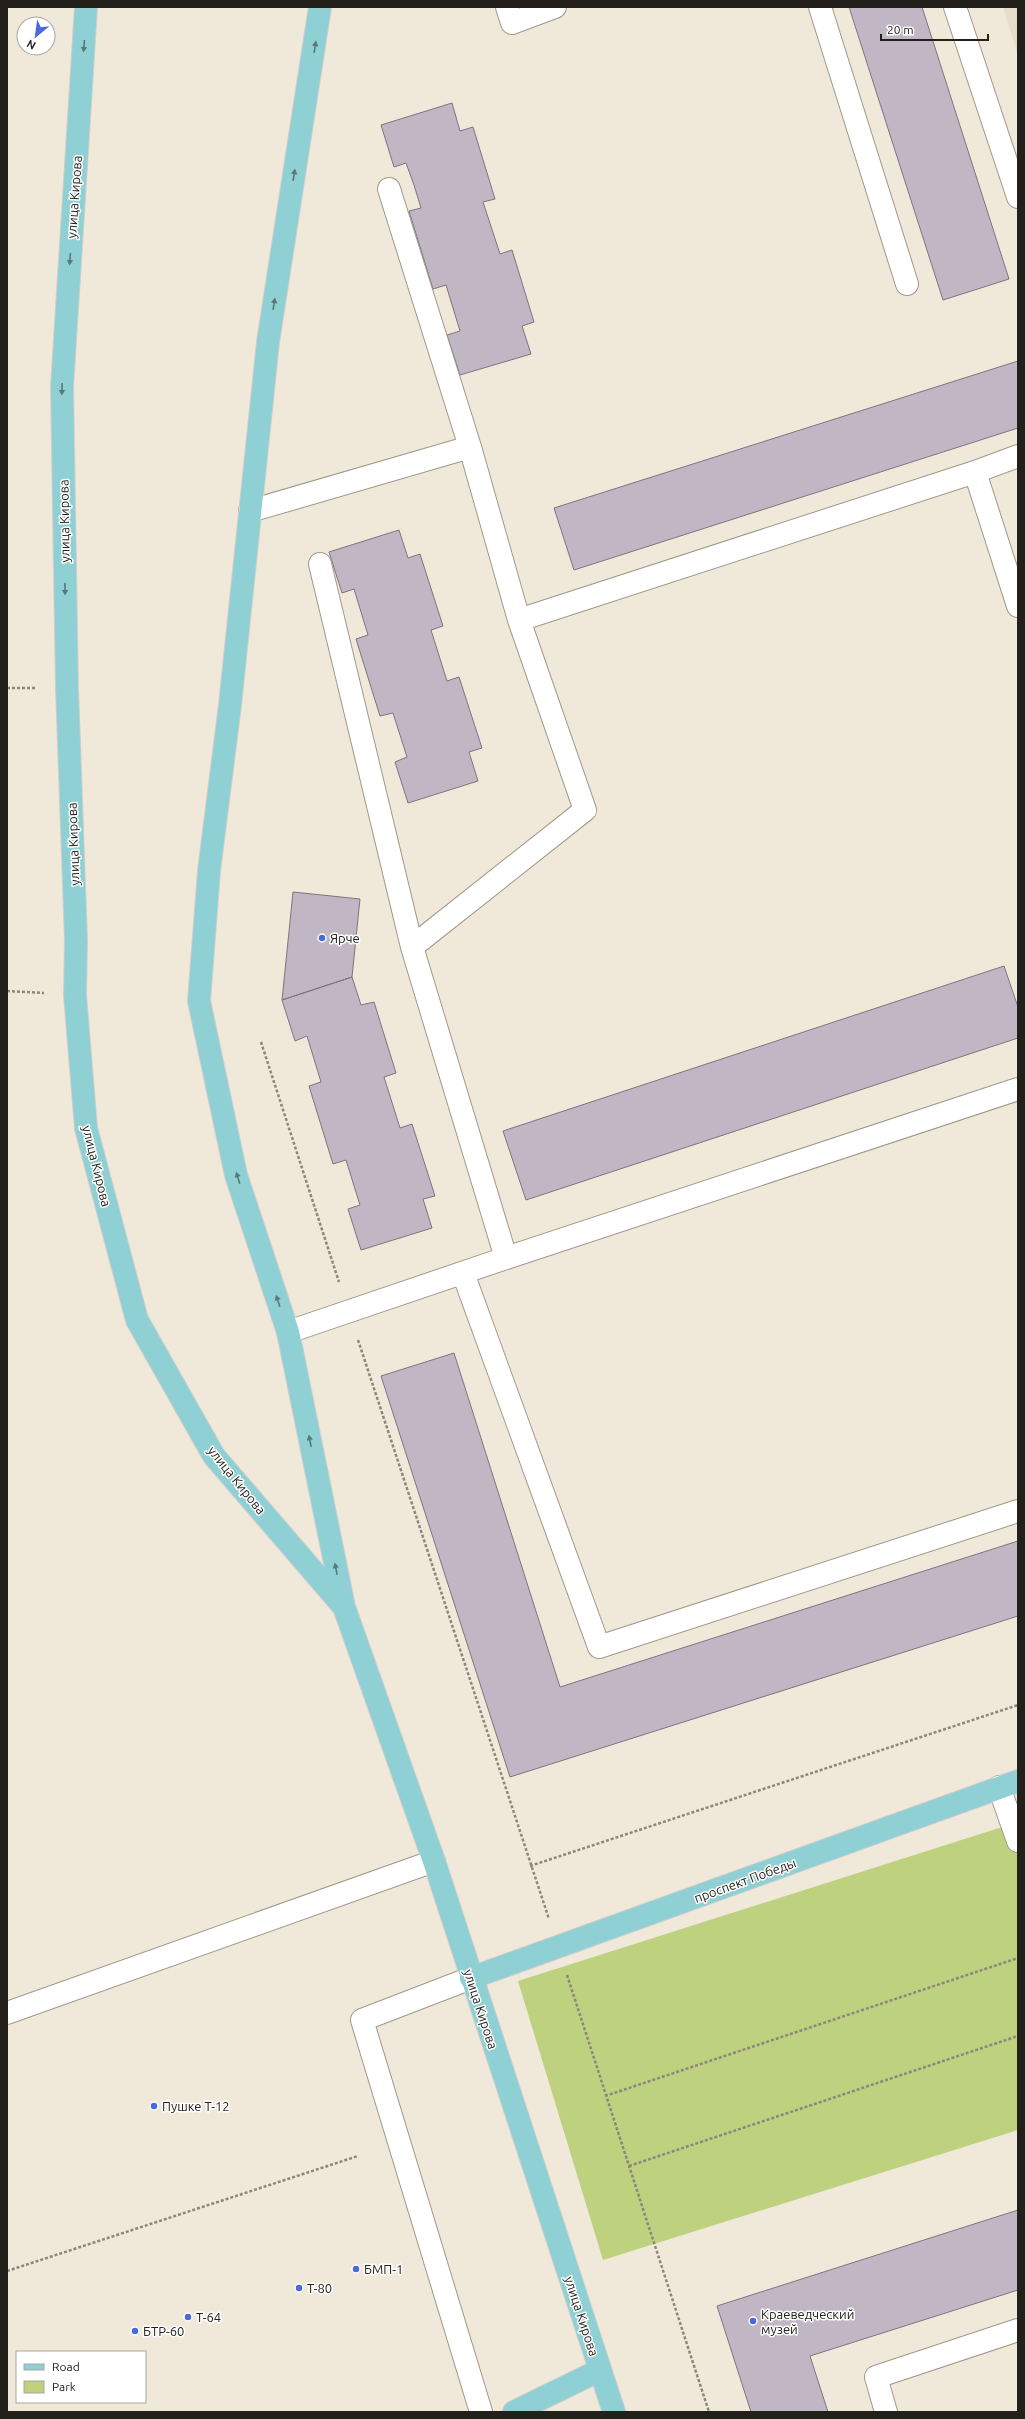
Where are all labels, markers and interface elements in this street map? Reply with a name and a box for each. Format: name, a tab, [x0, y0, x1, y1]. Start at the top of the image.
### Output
north arrow	[16, 16, 56, 56]
scale bar	[881, 16, 988, 42]
text: 20 m	[887, 23, 914, 36]
text: N	[25, 38, 38, 52]
one-way arrow	[80, 40, 87, 52]
one-way arrow	[312, 41, 318, 53]
street label: улица Кирова	[64, 155, 84, 239]
one-way arrow	[291, 169, 297, 181]
one-way arrow	[67, 253, 74, 266]
one-way arrow	[271, 298, 277, 310]
one-way arrow	[59, 383, 65, 396]
street label: улица Кирова	[56, 479, 72, 563]
one-way arrow	[62, 583, 68, 596]
street label: улица Кирова	[65, 802, 81, 886]
place label: Ярче	[330, 931, 360, 945]
marker: Ярче	[317, 933, 327, 943]
street label: улица Кирова	[80, 1124, 114, 1208]
one-way arrow	[235, 1171, 241, 1183]
one-way arrow	[275, 1295, 281, 1307]
one-way arrow	[307, 1435, 313, 1447]
street label: улица Кирова	[205, 1443, 269, 1517]
one-way arrow	[333, 1563, 339, 1575]
street label: проспект Победы	[692, 1855, 798, 1905]
street label: улица Кирова	[461, 1967, 501, 2051]
place label: Пушке Т-12	[162, 2099, 230, 2113]
marker: Пушке Т-12	[149, 2101, 159, 2111]
place label: БМП-1	[364, 2262, 403, 2276]
marker: БМП-1	[351, 2264, 361, 2274]
street label: улица Кирова	[562, 2274, 602, 2358]
place label: Т-80	[307, 2281, 332, 2295]
marker: Т-80	[294, 2283, 304, 2293]
place label: Краеведческий музей	[761, 2307, 854, 2336]
place label: Т-64	[196, 2310, 221, 2324]
marker: Т-64	[183, 2312, 193, 2322]
marker: Краеведческий музей	[748, 2316, 758, 2326]
place label: БТР-60	[143, 2324, 184, 2338]
marker: БТР-60	[130, 2326, 140, 2336]
legend	[16, 2351, 146, 2403]
text: Road	[52, 2360, 80, 2373]
text: Park	[52, 2380, 76, 2393]

